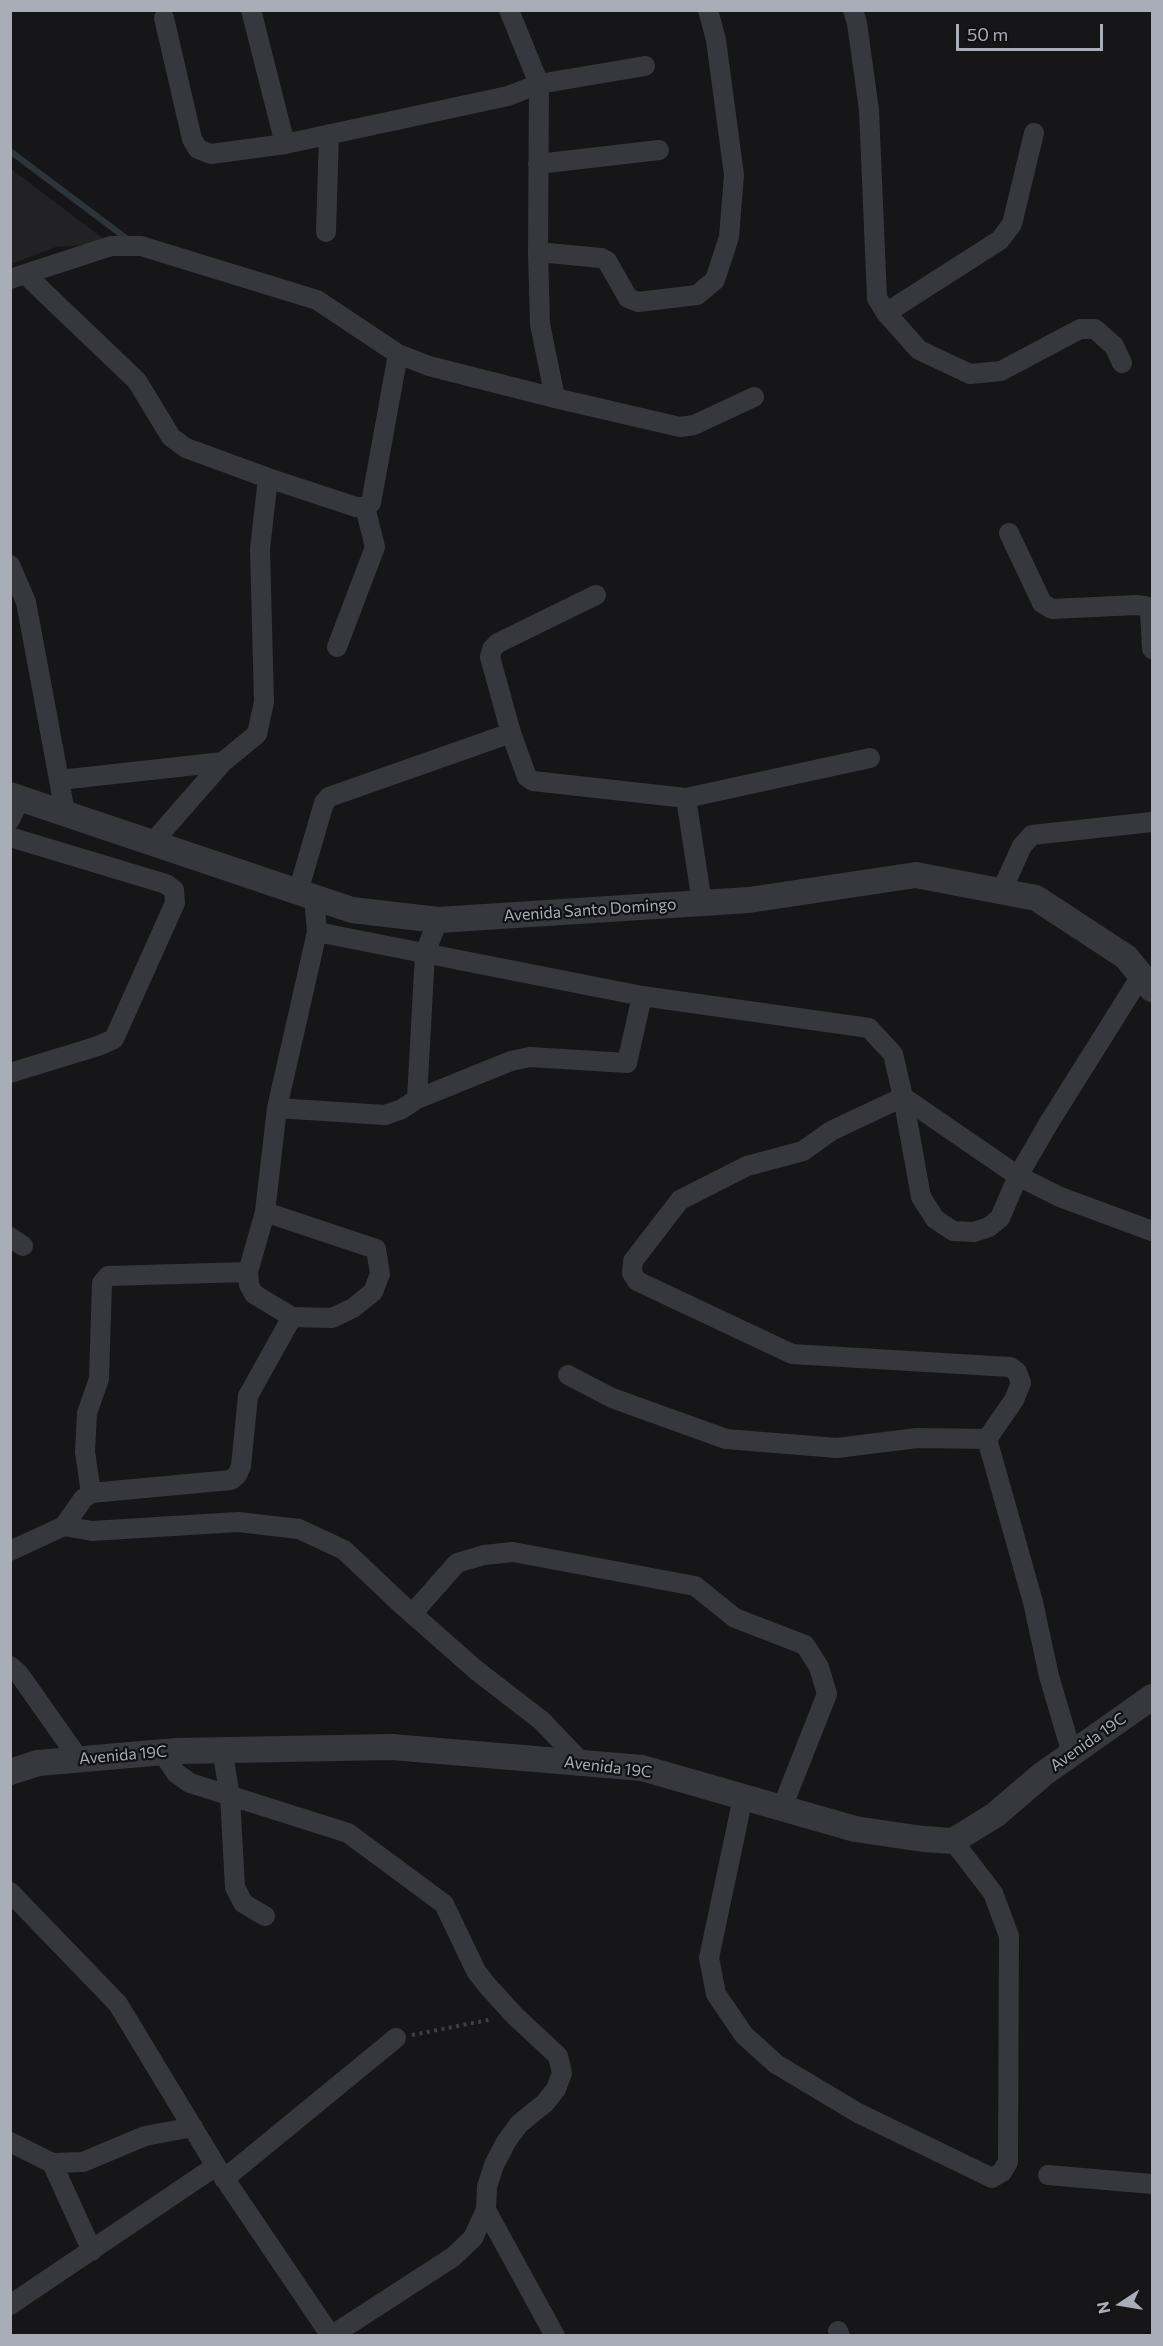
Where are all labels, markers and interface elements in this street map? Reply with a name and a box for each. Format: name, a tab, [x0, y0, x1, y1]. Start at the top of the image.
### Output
scale bar	[959, 12, 1106, 50]
text: 50 m	[967, 23, 1008, 45]
street label: Avenida Santo Domingo	[503, 894, 677, 926]
street label: Avenida 19C	[1046, 1709, 1130, 1775]
street label: Avenida 19C	[78, 1742, 168, 1768]
street label: Avenida 19C	[563, 1752, 653, 1782]
north arrow	[1091, 2274, 1151, 2334]
text: N	[1092, 2300, 1113, 2316]

